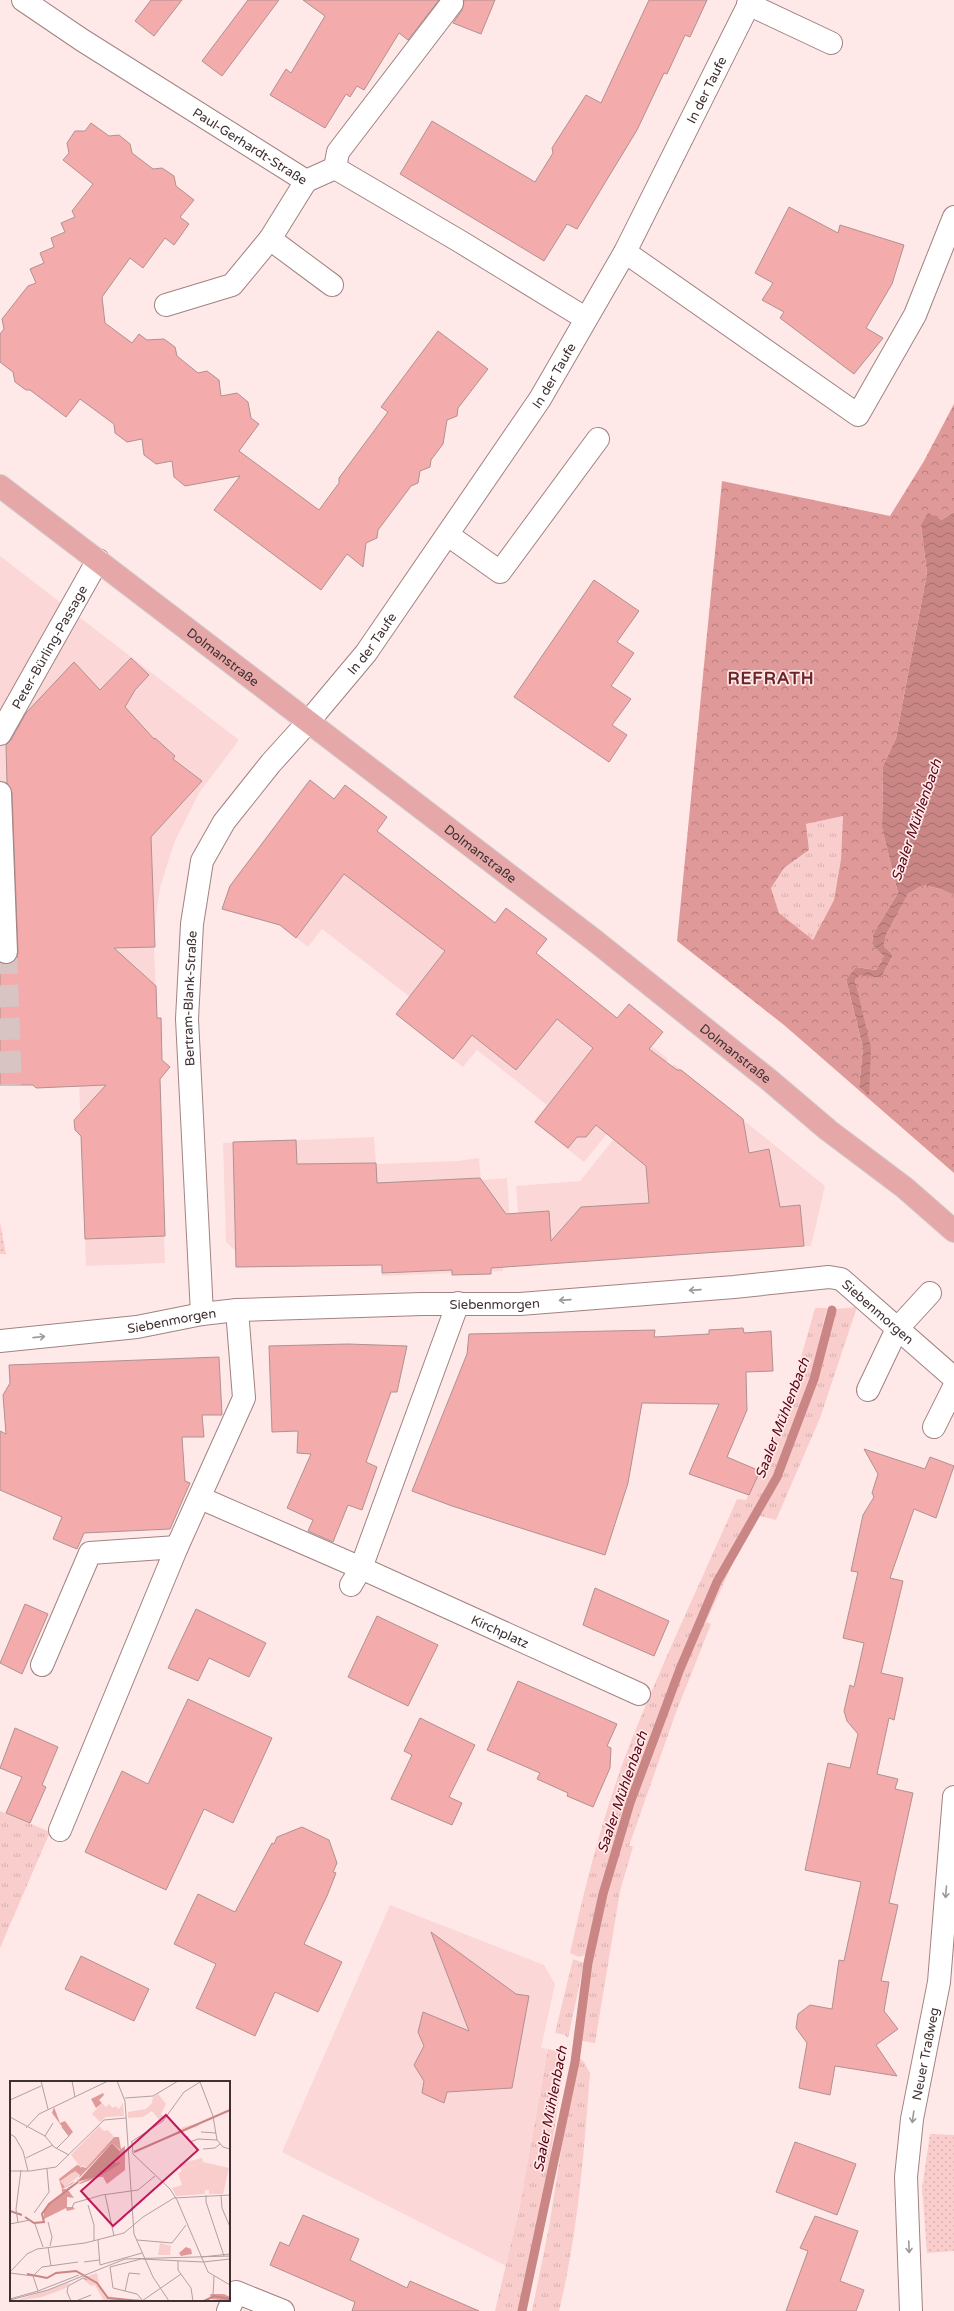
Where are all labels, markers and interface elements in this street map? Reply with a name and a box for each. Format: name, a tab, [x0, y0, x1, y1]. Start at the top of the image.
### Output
street label: In der Taufe	[684, 54, 730, 126]
street label: Paul-Gerhardt-Straße	[189, 105, 310, 189]
street label: In der Taufe	[529, 340, 580, 412]
street label: Peter-Bürling-Passage	[9, 583, 91, 712]
street label: In der Taufe	[344, 610, 400, 678]
street label: Dolmanstraße	[183, 625, 262, 690]
district label: REFRATH	[727, 668, 815, 689]
water label: Saaler Mühlenbach	[888, 757, 945, 883]
street label: Dolmanstraße	[441, 822, 519, 887]
street label: Bertram-Blank-Straße	[180, 930, 201, 1066]
street label: Dolmanstraße	[696, 1021, 774, 1087]
street label: Siebenmorgen	[838, 1277, 917, 1348]
one-way arrow	[689, 1287, 702, 1294]
street label: Siebenmorgen	[450, 1295, 540, 1313]
one-way arrow	[559, 1297, 572, 1304]
street label: Siebenmorgen	[127, 1305, 217, 1337]
one-way arrow	[32, 1334, 45, 1341]
water label: Saaler Mühlenbach	[752, 1355, 813, 1481]
street label: Kirchplatz	[468, 1612, 531, 1652]
water label: Saaler Mühlenbach	[594, 1729, 651, 1855]
one-way arrow	[942, 1885, 950, 1898]
street label: Neuer Traßweg	[909, 2006, 943, 2102]
water label: Saaler Mühlenbach	[530, 2044, 571, 2173]
inset map	[10, 2081, 230, 2301]
one-way arrow	[909, 2110, 917, 2123]
one-way arrow	[905, 2240, 912, 2253]

